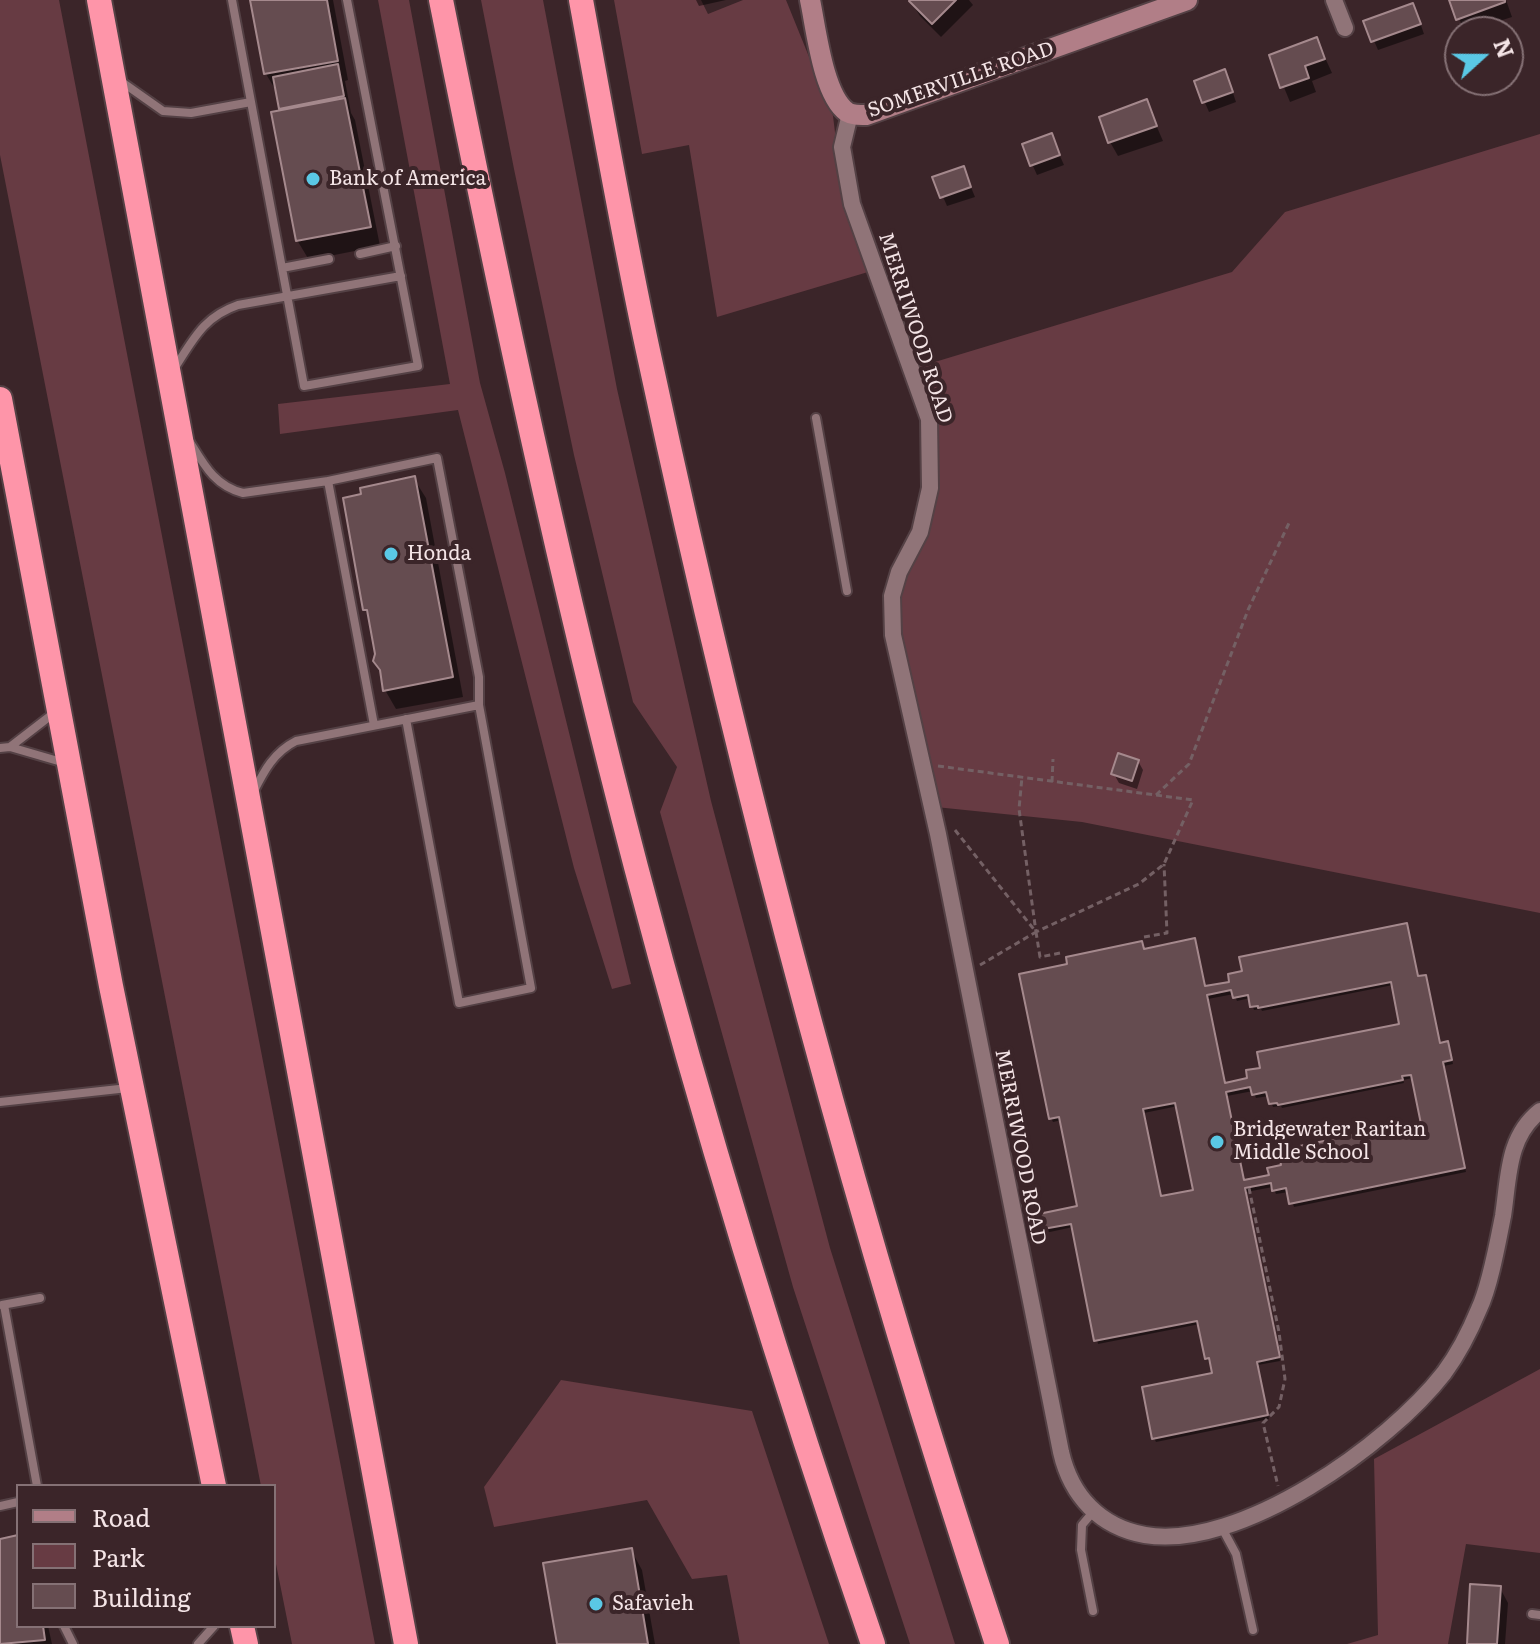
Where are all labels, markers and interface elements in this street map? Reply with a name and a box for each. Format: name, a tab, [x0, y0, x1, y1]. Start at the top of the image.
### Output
north arrow	[1444, 16, 1524, 96]
text: N	[1486, 33, 1524, 62]
street label: SOMERVILLE ROAD	[865, 37, 1057, 123]
place label: Bank of America	[329, 167, 486, 191]
marker: Bank of America	[304, 170, 322, 188]
street label: MERRIWOOD ROAD	[873, 230, 957, 426]
place label: Honda	[407, 542, 471, 566]
marker: Honda	[382, 545, 400, 563]
street label: MERRIWOOD ROAD	[989, 1047, 1051, 1247]
place label: Bridgewater Raritan Middle School	[1233, 1118, 1426, 1165]
marker: Bridgewater Raritan Middle School	[1208, 1133, 1226, 1151]
legend	[16, 1484, 276, 1628]
text: Road	[92, 1499, 150, 1534]
text: Park	[92, 1539, 145, 1574]
text: Building	[92, 1579, 191, 1614]
place label: Safavieh	[612, 1592, 694, 1616]
marker: Safavieh	[587, 1595, 605, 1613]

